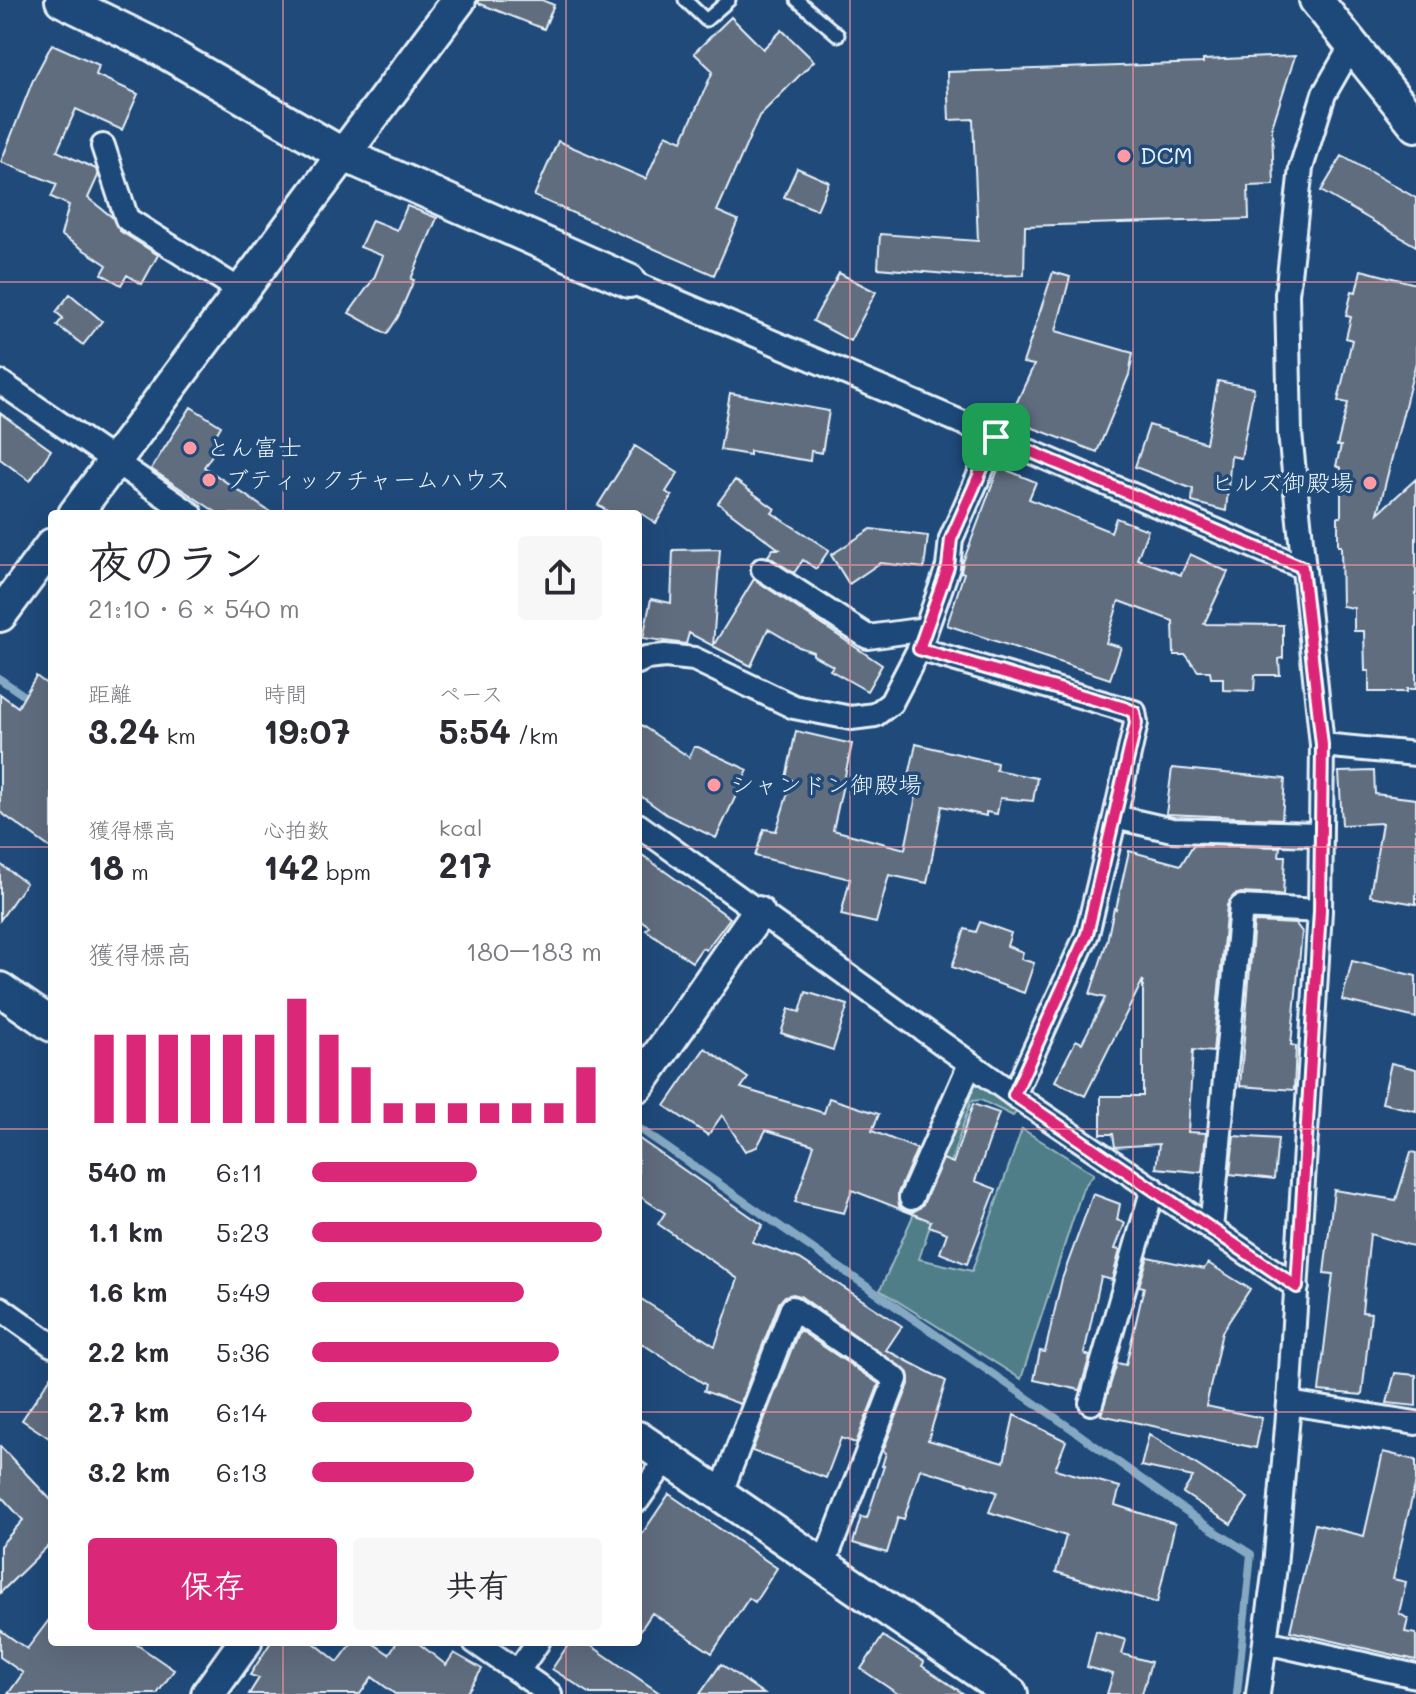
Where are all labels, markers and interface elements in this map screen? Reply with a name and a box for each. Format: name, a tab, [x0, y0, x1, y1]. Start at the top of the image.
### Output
place label: DCM	[1140, 139, 1193, 170]
marker: DCM	[1115, 147, 1133, 165]
pin	[962, 403, 1030, 471]
icon: arrive	[974, 415, 1018, 459]
place label: とん富士	[206, 431, 302, 462]
marker: とん富士	[181, 439, 199, 457]
place label: ブティックチャームハウス	[225, 463, 510, 494]
place label: ヒルズ御殿場	[1210, 466, 1354, 497]
marker: ブティックチャームハウス	[200, 471, 218, 489]
marker: ヒルズ御殿場	[1361, 474, 1379, 492]
text: 夜のラン	[88, 532, 264, 589]
button: share	[518, 536, 602, 620]
text: 21:10 · 6 × 540 m	[88, 591, 300, 625]
text: 距離	[88, 679, 132, 708]
text: 時間	[263, 679, 307, 708]
text: ペース	[439, 679, 503, 708]
text: 3.24	[88, 708, 159, 753]
text: 19:07	[263, 708, 350, 753]
text: 5:54	[439, 708, 511, 753]
text: km	[159, 721, 196, 750]
text: /km	[511, 721, 559, 750]
place label: シャンドン御殿場	[730, 768, 922, 799]
marker: シャンドン御殿場	[705, 776, 723, 794]
text: kcal	[439, 813, 483, 842]
text: 獲得標高	[88, 815, 176, 844]
text: 心拍数	[263, 815, 329, 844]
text: 217	[439, 842, 492, 887]
text: 18	[88, 844, 124, 889]
text: 142	[263, 844, 319, 889]
text: m	[124, 857, 149, 886]
text: bpm	[319, 857, 371, 886]
text: 180–183 m	[466, 934, 602, 968]
text: 獲得標高	[88, 937, 192, 971]
text: 540 m	[88, 1155, 166, 1189]
text: 6:11	[216, 1155, 263, 1189]
text: 1.1 km	[88, 1215, 163, 1249]
text: 5:23	[216, 1215, 269, 1249]
text: 1.6 km	[88, 1275, 167, 1309]
text: 5:49	[216, 1275, 270, 1309]
text: 2.2 km	[88, 1335, 169, 1369]
text: 5:36	[216, 1335, 270, 1369]
text: 2.7 km	[88, 1395, 169, 1429]
text: 6:14	[216, 1395, 267, 1429]
text: 3.2 km	[88, 1455, 170, 1489]
text: 6:13	[216, 1455, 267, 1489]
button: 保存	[88, 1538, 337, 1630]
button: 共有	[353, 1538, 602, 1630]

